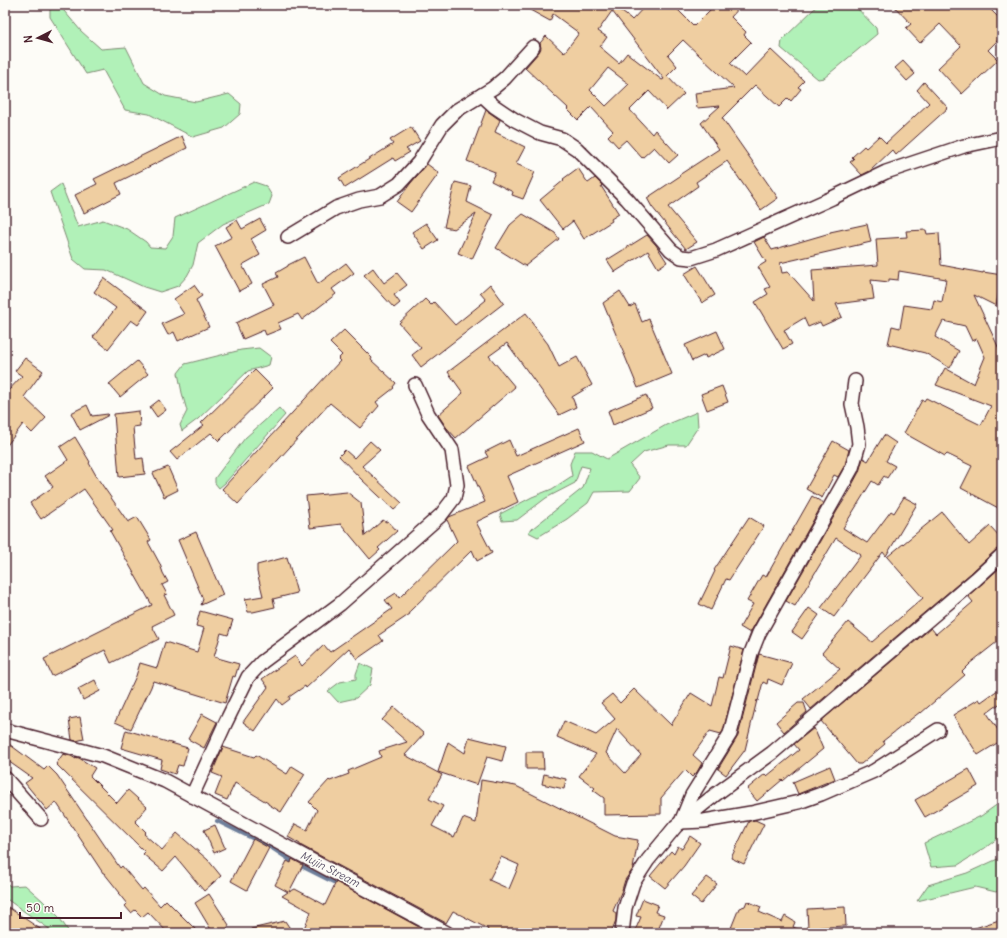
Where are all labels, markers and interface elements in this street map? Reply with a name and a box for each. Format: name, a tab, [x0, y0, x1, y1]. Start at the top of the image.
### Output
north arrow	[18, 18, 58, 58]
text: N	[21, 35, 35, 44]
water label: Mujin Stream	[298, 848, 362, 890]
scale bar	[20, 894, 121, 920]
text: 50 m	[26, 900, 55, 915]

